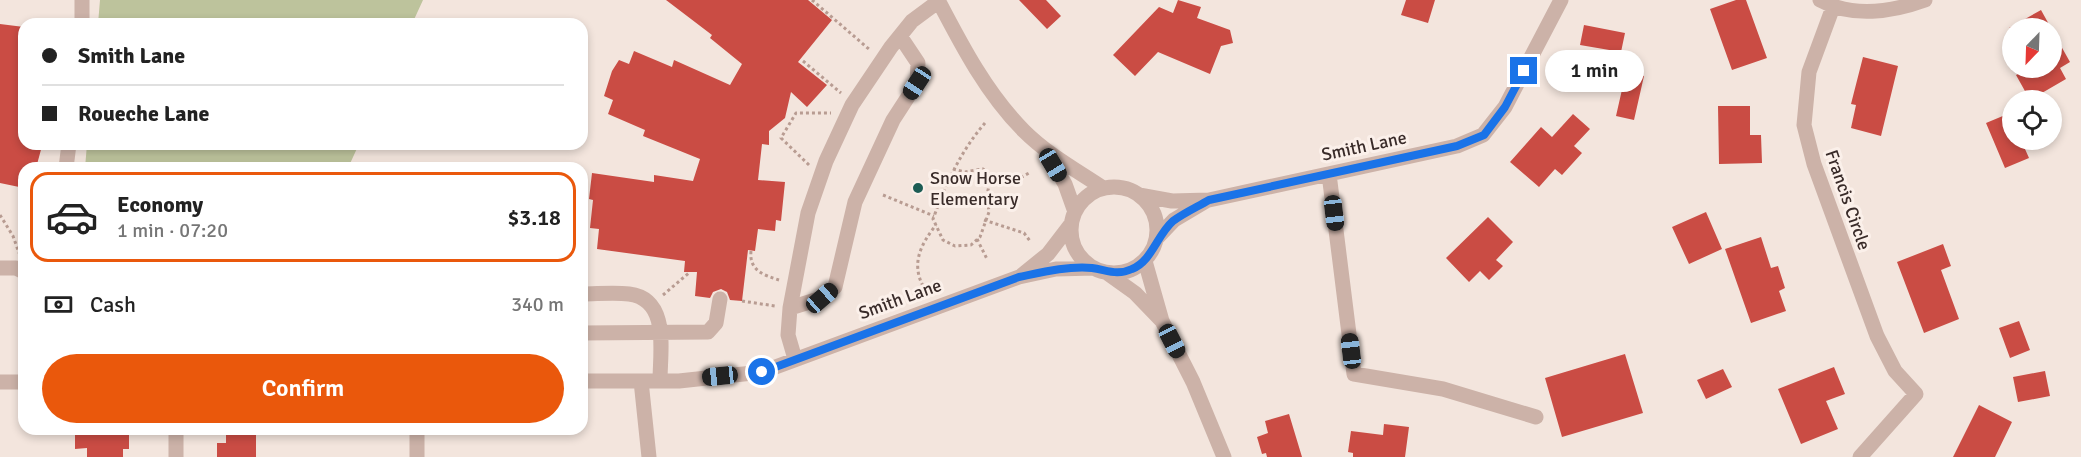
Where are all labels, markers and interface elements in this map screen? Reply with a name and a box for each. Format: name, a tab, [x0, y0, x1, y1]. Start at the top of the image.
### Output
north arrow	[2002, 18, 2062, 78]
map controls	[2002, 18, 2062, 150]
text: Smith Lane	[78, 42, 185, 69]
callout: 1 min	[1545, 50, 1644, 92]
route end	[1510, 57, 1537, 84]
text: 1 min	[1571, 58, 1618, 83]
car	[900, 63, 934, 103]
button: locate	[2002, 90, 2062, 150]
text: Roueche Lane	[78, 100, 210, 127]
street label: Smith Lane	[1319, 126, 1409, 166]
car	[1036, 145, 1070, 185]
street label: Francis Circle	[1821, 147, 1875, 253]
place label: Snow Horse Elementary	[930, 167, 1021, 210]
marker: Snow Horse Elementary	[911, 181, 925, 195]
icon: car	[45, 190, 99, 244]
text: Economy	[117, 191, 203, 218]
car	[1323, 194, 1345, 232]
text: $3.18	[507, 204, 561, 231]
text: 1 min · 07:20	[117, 218, 228, 243]
street label: Smith Lane	[856, 274, 944, 324]
car	[803, 279, 841, 317]
icon: cash	[42, 288, 75, 321]
text: Cash	[90, 291, 136, 318]
text: 340 m	[511, 292, 564, 317]
car	[1156, 321, 1188, 361]
car	[1340, 332, 1362, 370]
button: Confirm	[42, 354, 564, 423]
route start	[748, 358, 775, 385]
car	[701, 365, 739, 387]

